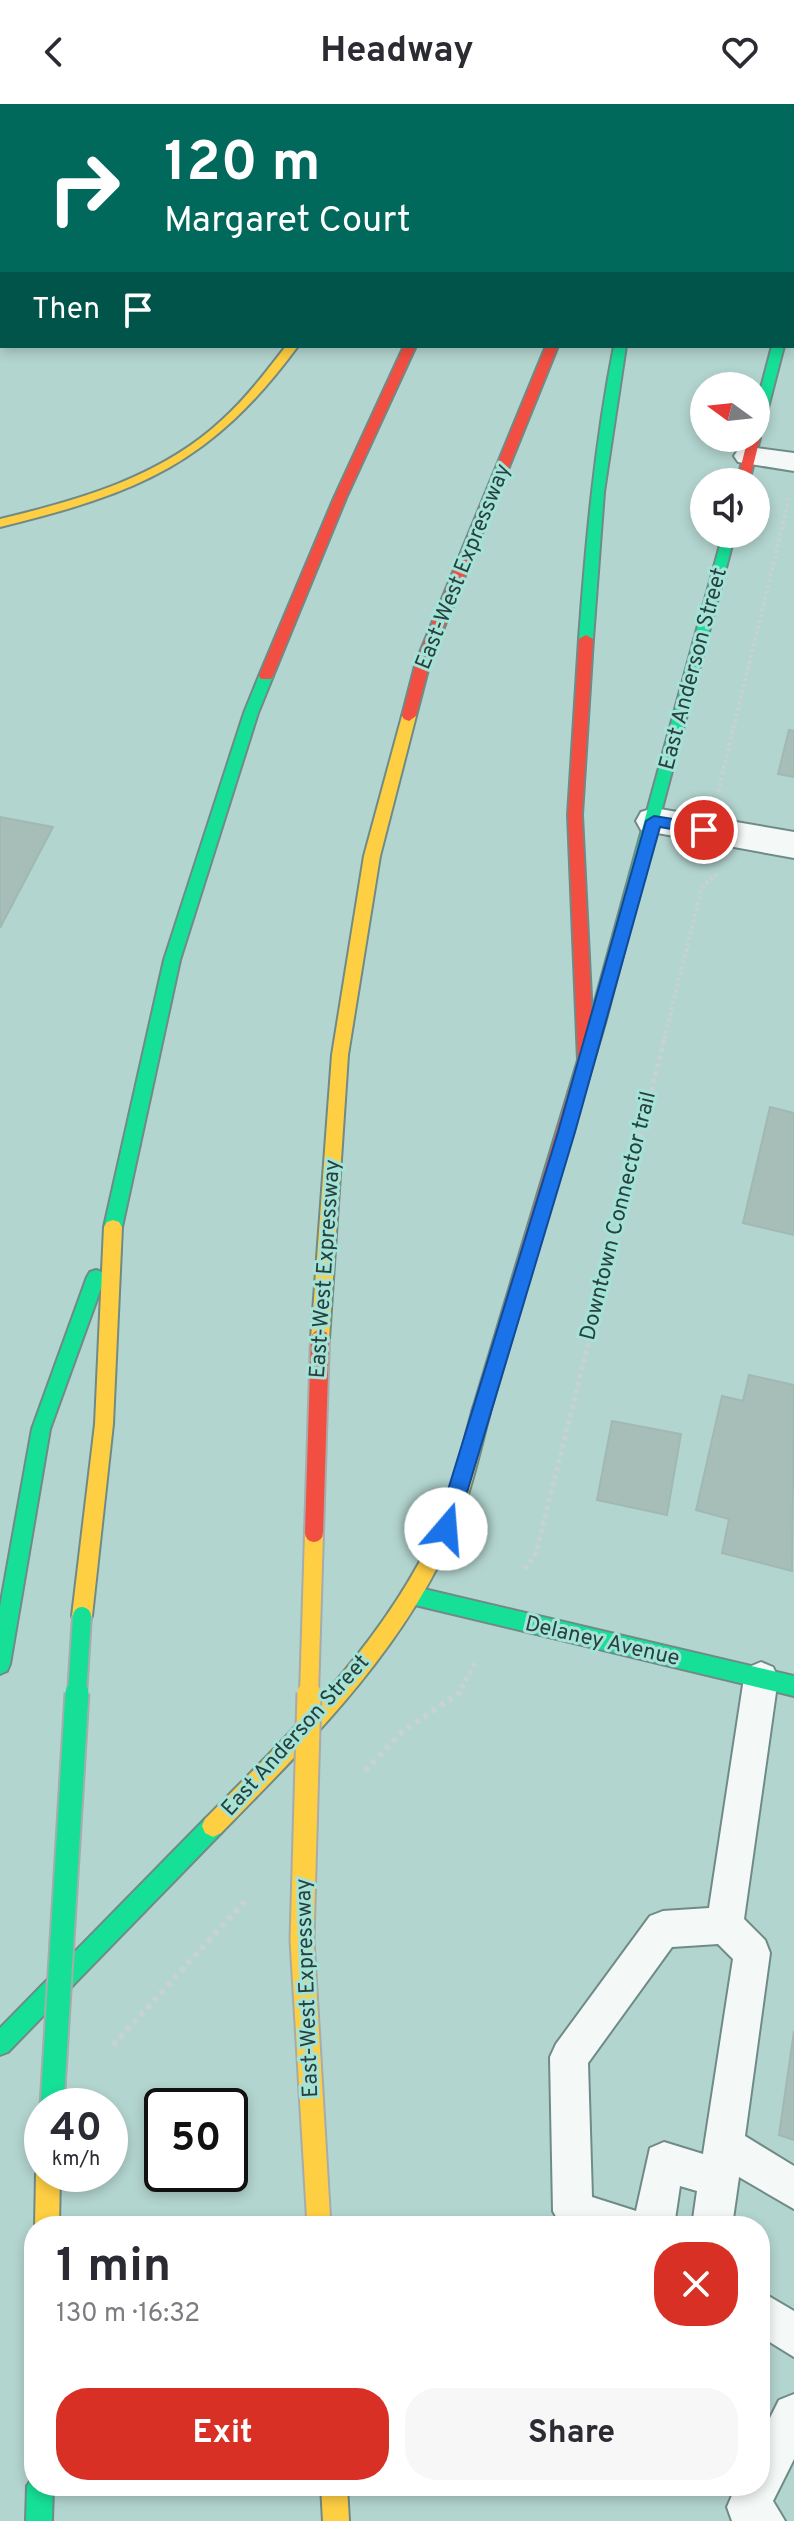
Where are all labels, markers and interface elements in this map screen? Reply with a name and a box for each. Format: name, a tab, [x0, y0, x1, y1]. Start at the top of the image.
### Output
text: Headway	[320, 29, 474, 75]
icon: back	[32, 30, 76, 74]
icon: heart	[718, 30, 762, 74]
text: 120 m	[164, 130, 321, 200]
icon: right	[32, 136, 136, 240]
text: Margaret Court	[164, 199, 411, 245]
icon: arrive	[116, 288, 160, 332]
text: Then	[32, 292, 100, 329]
north arrow	[690, 372, 770, 452]
map controls	[690, 372, 770, 548]
street label: East-West Expressway	[410, 460, 518, 674]
button: sound	[690, 468, 770, 548]
street label: East Anderson Street	[654, 565, 734, 773]
pin	[670, 796, 738, 864]
icon: arrive	[682, 808, 726, 852]
street label: Downtown Connector trail	[575, 1089, 663, 1343]
street label: East-West Expressway	[305, 1159, 347, 1379]
position arrow	[404, 1487, 488, 1571]
street label: Delaney Avenue	[522, 1611, 682, 1673]
street label: East Anderson Street	[216, 1650, 376, 1822]
street label: East-West Expressway	[291, 1878, 325, 2098]
speed limit sign: 50	[144, 2088, 248, 2192]
text: 40	[50, 2105, 102, 2155]
text: km/h	[52, 2147, 100, 2173]
text: 1 min	[56, 2238, 171, 2298]
button: close	[654, 2242, 738, 2326]
text: 130 m · 16:32	[56, 2298, 200, 2331]
button: Exit	[56, 2388, 389, 2480]
button: Share	[405, 2388, 738, 2480]

